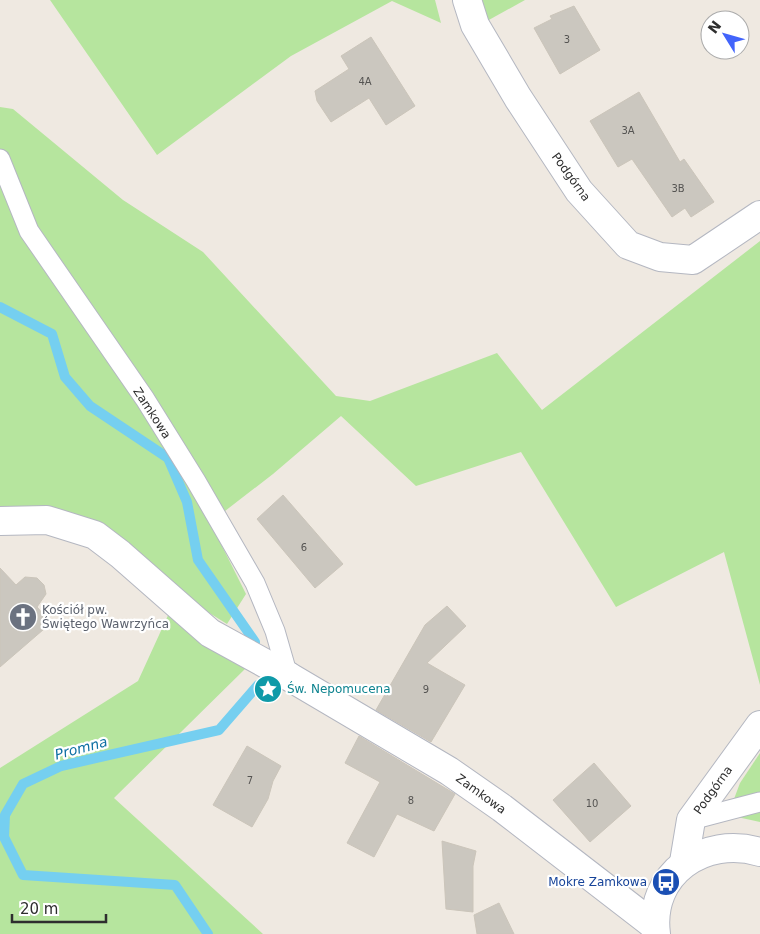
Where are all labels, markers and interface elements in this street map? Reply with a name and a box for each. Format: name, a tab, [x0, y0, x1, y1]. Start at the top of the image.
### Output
north arrow	[700, 10, 750, 60]
text: N	[705, 18, 725, 37]
house number: 3	[564, 34, 570, 45]
house number: 4A	[358, 76, 372, 87]
house number: 3A	[621, 125, 635, 136]
street label: Podgórna	[549, 150, 593, 204]
house number: 3B	[671, 183, 685, 194]
street label: Zamkowa	[130, 385, 174, 441]
house number: 6	[301, 542, 307, 553]
church icon: Kościół pw. Świętego Wawrzyńca	[8, 602, 38, 632]
place label: Kościół pw. Świętego Wawrzyńca	[42, 603, 169, 631]
place icon: Św. Nepomucena	[253, 674, 283, 704]
place label: Św. Nepomucena	[287, 681, 391, 696]
house number: 9	[423, 684, 429, 695]
water label: Promna	[53, 733, 109, 763]
street label: Podgórna	[691, 763, 735, 817]
street label: Zamkowa	[453, 771, 509, 817]
house number: 7	[247, 775, 253, 786]
house number: 8	[408, 795, 414, 806]
house number: 10	[586, 798, 598, 809]
bus stop icon: Mokre Zamkowa	[651, 867, 681, 897]
place label: Mokre Zamkowa	[548, 875, 647, 889]
scale bar	[12, 892, 106, 924]
text: 20 m	[20, 900, 58, 918]

